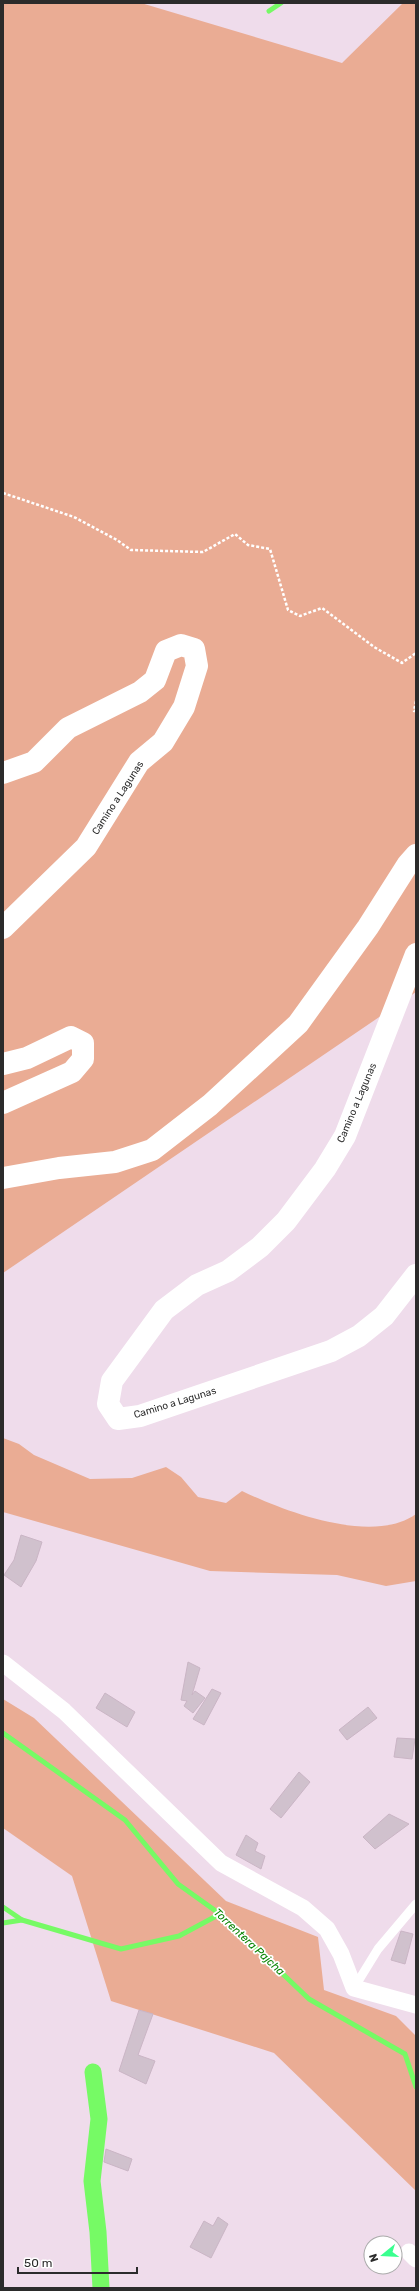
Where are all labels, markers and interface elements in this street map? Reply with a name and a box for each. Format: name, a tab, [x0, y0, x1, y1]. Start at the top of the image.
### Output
street label: Camino a Lagunas	[90, 759, 146, 837]
street label: Camino a Lagunas	[335, 1061, 379, 1145]
street label: Camino a Lagunas	[132, 1385, 218, 1421]
water label: Torrentera Pajcha	[211, 1906, 287, 1978]
north arrow	[363, 2235, 403, 2275]
scale bar	[18, 2249, 137, 2275]
text: N	[367, 2252, 381, 2264]
text: 50 m	[24, 2256, 52, 2270]

